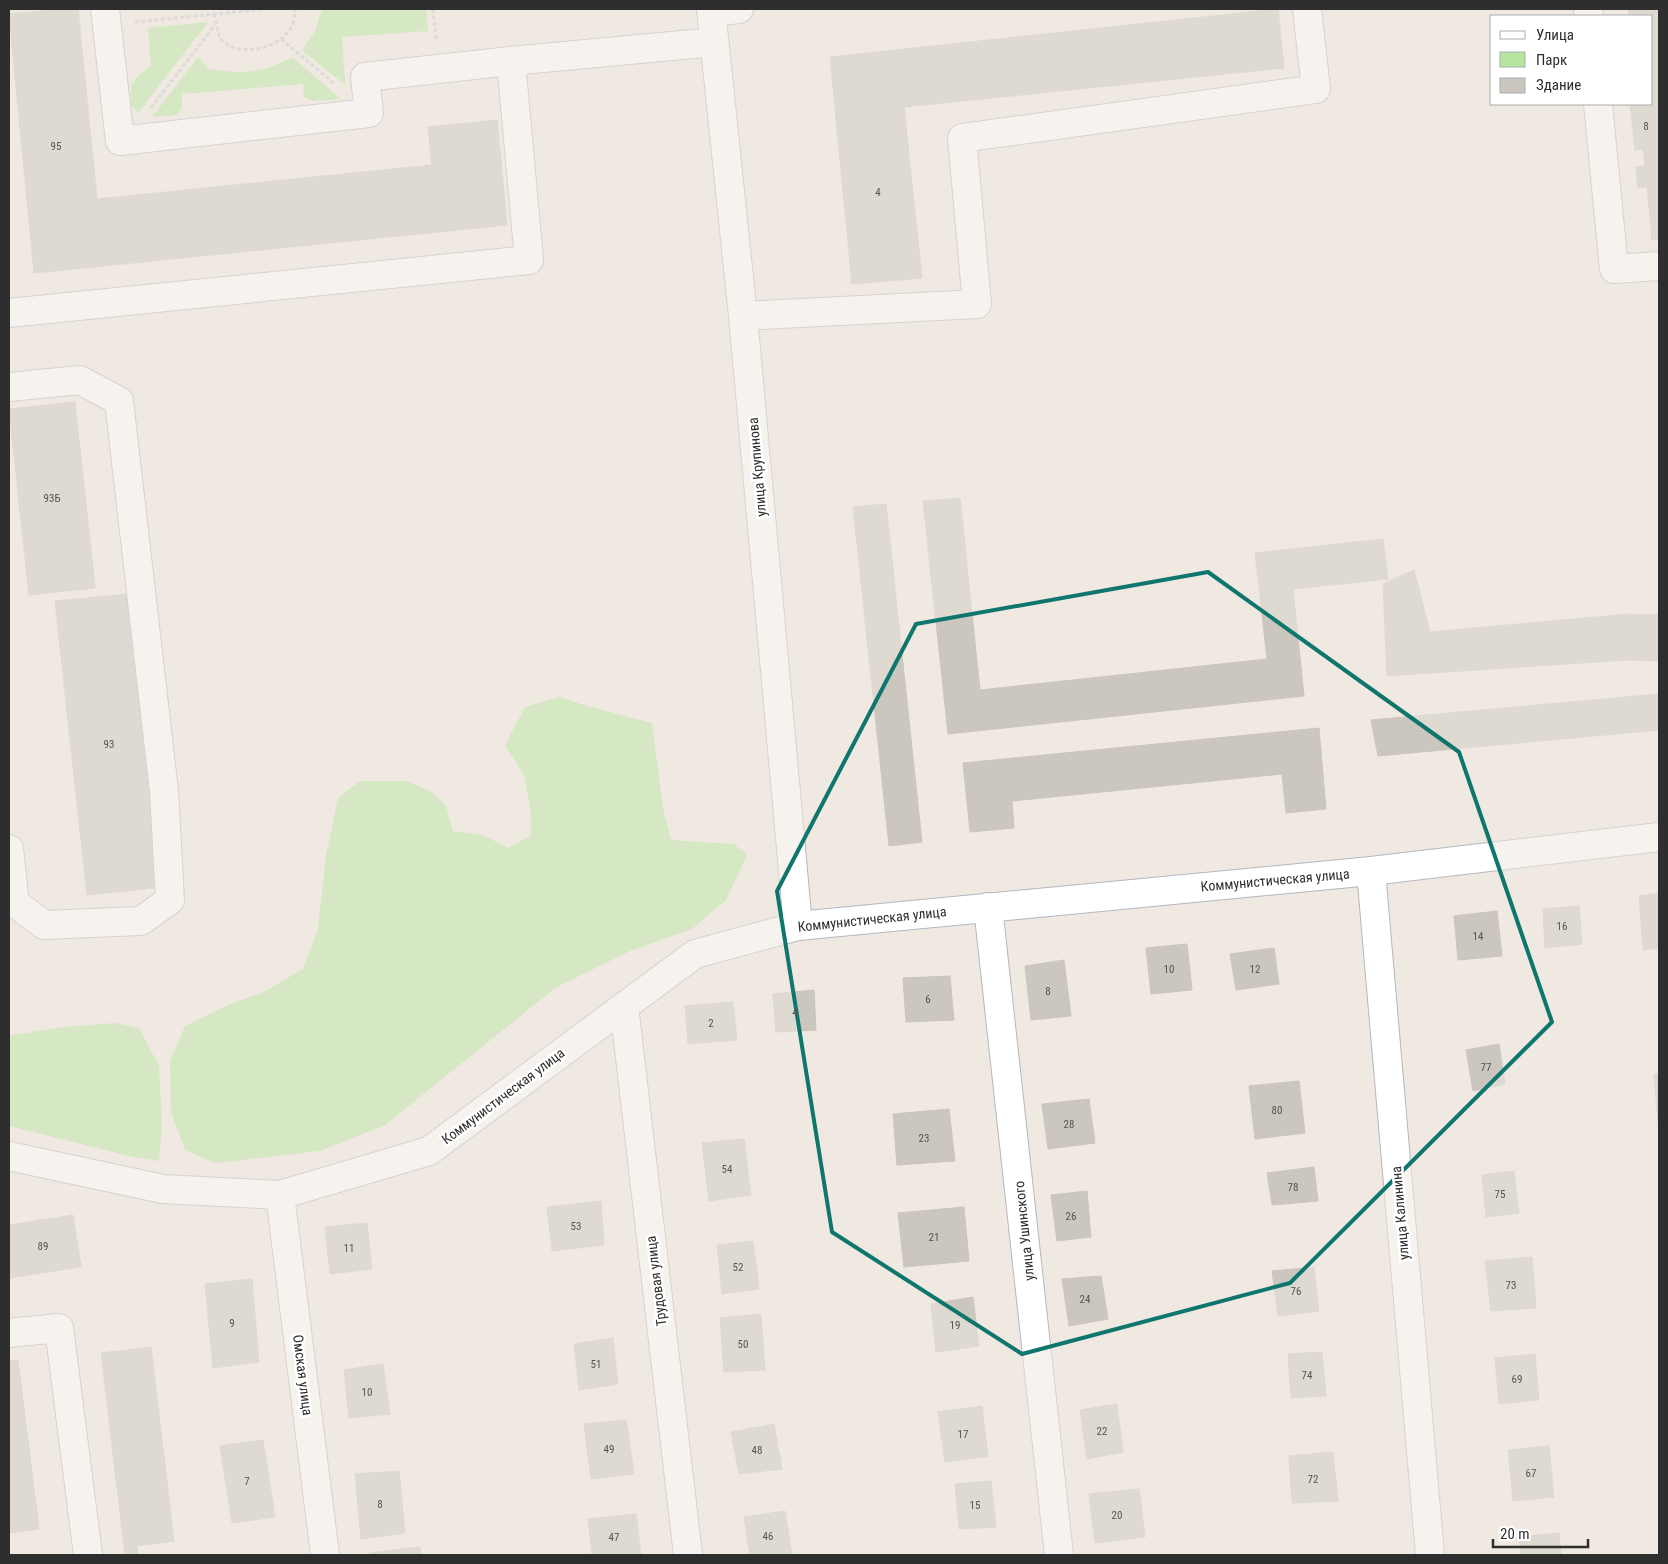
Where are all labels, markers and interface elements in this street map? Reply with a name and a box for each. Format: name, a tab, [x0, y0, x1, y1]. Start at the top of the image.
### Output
legend	[1490, 15, 1653, 105]
text: Улица	[1536, 26, 1574, 44]
text: Парк	[1536, 51, 1567, 69]
text: Здание	[1536, 76, 1581, 94]
house number: 8	[1643, 120, 1649, 133]
house number: 95	[51, 140, 61, 153]
house number: 4	[875, 186, 881, 199]
street label: улица Крупинова	[745, 417, 769, 517]
house number: 93Б	[44, 492, 60, 505]
house number: 93	[104, 738, 114, 751]
street label: Коммунистическая улица	[1200, 866, 1350, 894]
street label: Коммунистическая улица	[797, 903, 947, 935]
house number: 16	[1557, 920, 1567, 933]
house number: 14	[1473, 930, 1484, 943]
house number: 10	[1164, 963, 1174, 976]
house number: 12	[1250, 963, 1260, 976]
house number: 8	[1045, 985, 1051, 998]
house number: 6	[925, 993, 931, 1006]
house number: 4	[792, 1006, 798, 1019]
house number: 2	[708, 1017, 714, 1030]
street label: Коммунистическая улица	[439, 1045, 567, 1147]
house number: 77	[1481, 1061, 1491, 1074]
house number: 80	[1272, 1104, 1282, 1117]
house number: 28	[1064, 1118, 1074, 1131]
house number: 23	[919, 1132, 929, 1145]
house number: 54	[722, 1163, 733, 1176]
street label: улица Калинина	[1388, 1165, 1412, 1261]
street label: улица Ушинского	[1011, 1180, 1037, 1282]
house number: 78	[1288, 1181, 1298, 1194]
house number: 75	[1495, 1188, 1505, 1201]
house number: 26	[1066, 1210, 1076, 1223]
house number: 53	[571, 1220, 581, 1233]
house number: 21	[929, 1231, 939, 1244]
street label: Трудовая улица	[643, 1235, 669, 1327]
house number: 89	[38, 1240, 48, 1253]
house number: 11	[344, 1242, 354, 1255]
house number: 52	[733, 1261, 743, 1274]
house number: 73	[1506, 1279, 1516, 1292]
house number: 76	[1291, 1285, 1301, 1298]
house number: 24	[1080, 1293, 1091, 1306]
house number: 9	[229, 1317, 235, 1330]
house number: 19	[950, 1319, 960, 1332]
street label: Омская улица	[290, 1334, 316, 1416]
house number: 50	[738, 1338, 748, 1351]
house number: 51	[591, 1358, 601, 1371]
house number: 74	[1302, 1369, 1313, 1382]
house number: 69	[1512, 1373, 1522, 1386]
house number: 10	[362, 1386, 372, 1399]
house number: 22	[1097, 1425, 1107, 1438]
house number: 17	[958, 1428, 968, 1441]
house number: 49	[604, 1443, 614, 1456]
house number: 48	[752, 1444, 762, 1457]
house number: 67	[1526, 1467, 1536, 1480]
house number: 72	[1308, 1473, 1318, 1486]
house number: 7	[244, 1475, 250, 1488]
house number: 8	[377, 1498, 383, 1511]
house number: 15	[970, 1499, 980, 1512]
house number: 20	[1112, 1509, 1122, 1522]
scale bar	[1493, 1516, 1588, 1548]
text: 20 m	[1500, 1525, 1530, 1543]
house number: 46	[763, 1530, 773, 1543]
house number: 47	[609, 1531, 619, 1544]

